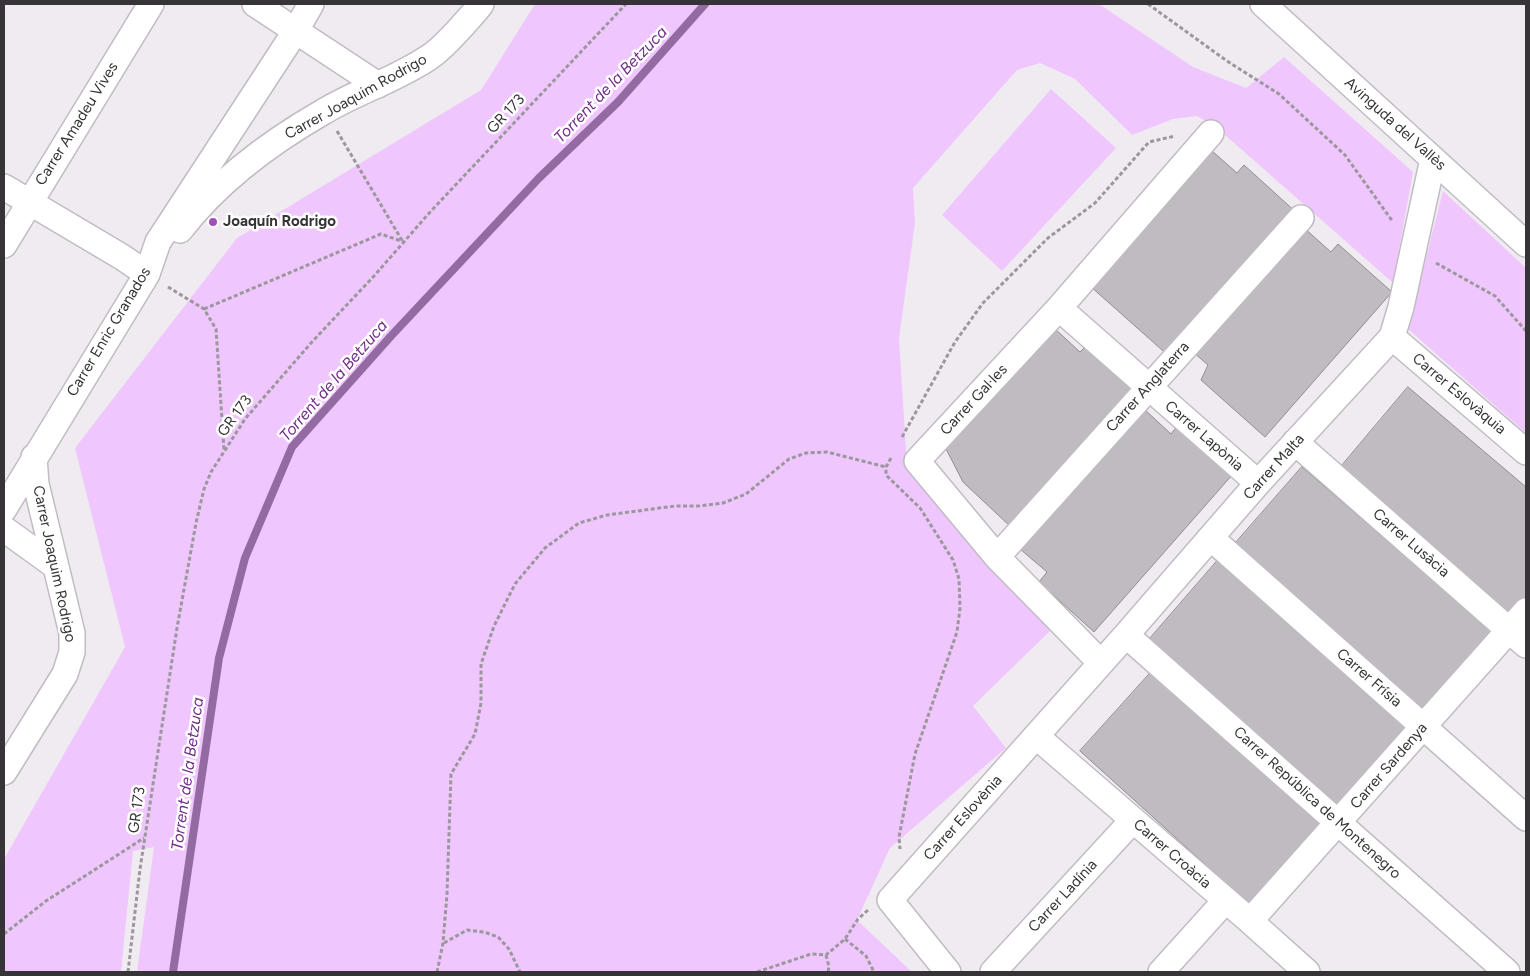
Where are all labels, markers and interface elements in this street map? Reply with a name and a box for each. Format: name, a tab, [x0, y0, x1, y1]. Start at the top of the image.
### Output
water label: Torrent de la Betzuca	[550, 23, 672, 147]
street label: Carrer Joaquim Rodrigo	[282, 50, 430, 144]
street label: Carrer Amadeu Vives	[32, 59, 122, 189]
street label: Avinguda del Vallès	[1341, 74, 1449, 174]
street label: GR 173	[483, 91, 529, 137]
place label: Joaquín Rodrigo	[223, 213, 336, 231]
marker: Joaquín Rodrigo	[207, 216, 219, 228]
street label: Carrer Enric Granados	[63, 264, 155, 400]
water label: Torrent de la Betzuca	[276, 316, 392, 446]
street label: Carrer Anglaterra	[1103, 338, 1193, 436]
street label: Carrer Eslovàquia	[1409, 350, 1509, 438]
street label: Carrer Gal·les	[937, 361, 1011, 439]
street label: GR 173	[214, 392, 256, 440]
street label: Carrer Lapònia	[1161, 397, 1247, 475]
street label: Carrer Malta	[1240, 430, 1308, 504]
street label: Carrer Joaquim Rodrigo	[29, 484, 79, 644]
street label: Carrer Lusàcia	[1369, 505, 1453, 581]
street label: Carrer Frísia	[1333, 645, 1405, 711]
water label: Torrent de la Betzuca	[168, 696, 208, 852]
street label: Carrer Sardenya	[1347, 719, 1431, 813]
street label: Carrer República de Montenegro	[1230, 723, 1404, 883]
street label: Carrer Eslovènia	[920, 772, 1006, 864]
street label: GR 173	[125, 786, 149, 834]
street label: Carrer Croàcia	[1129, 815, 1215, 893]
street label: Carrer Ladínia	[1025, 856, 1101, 936]

